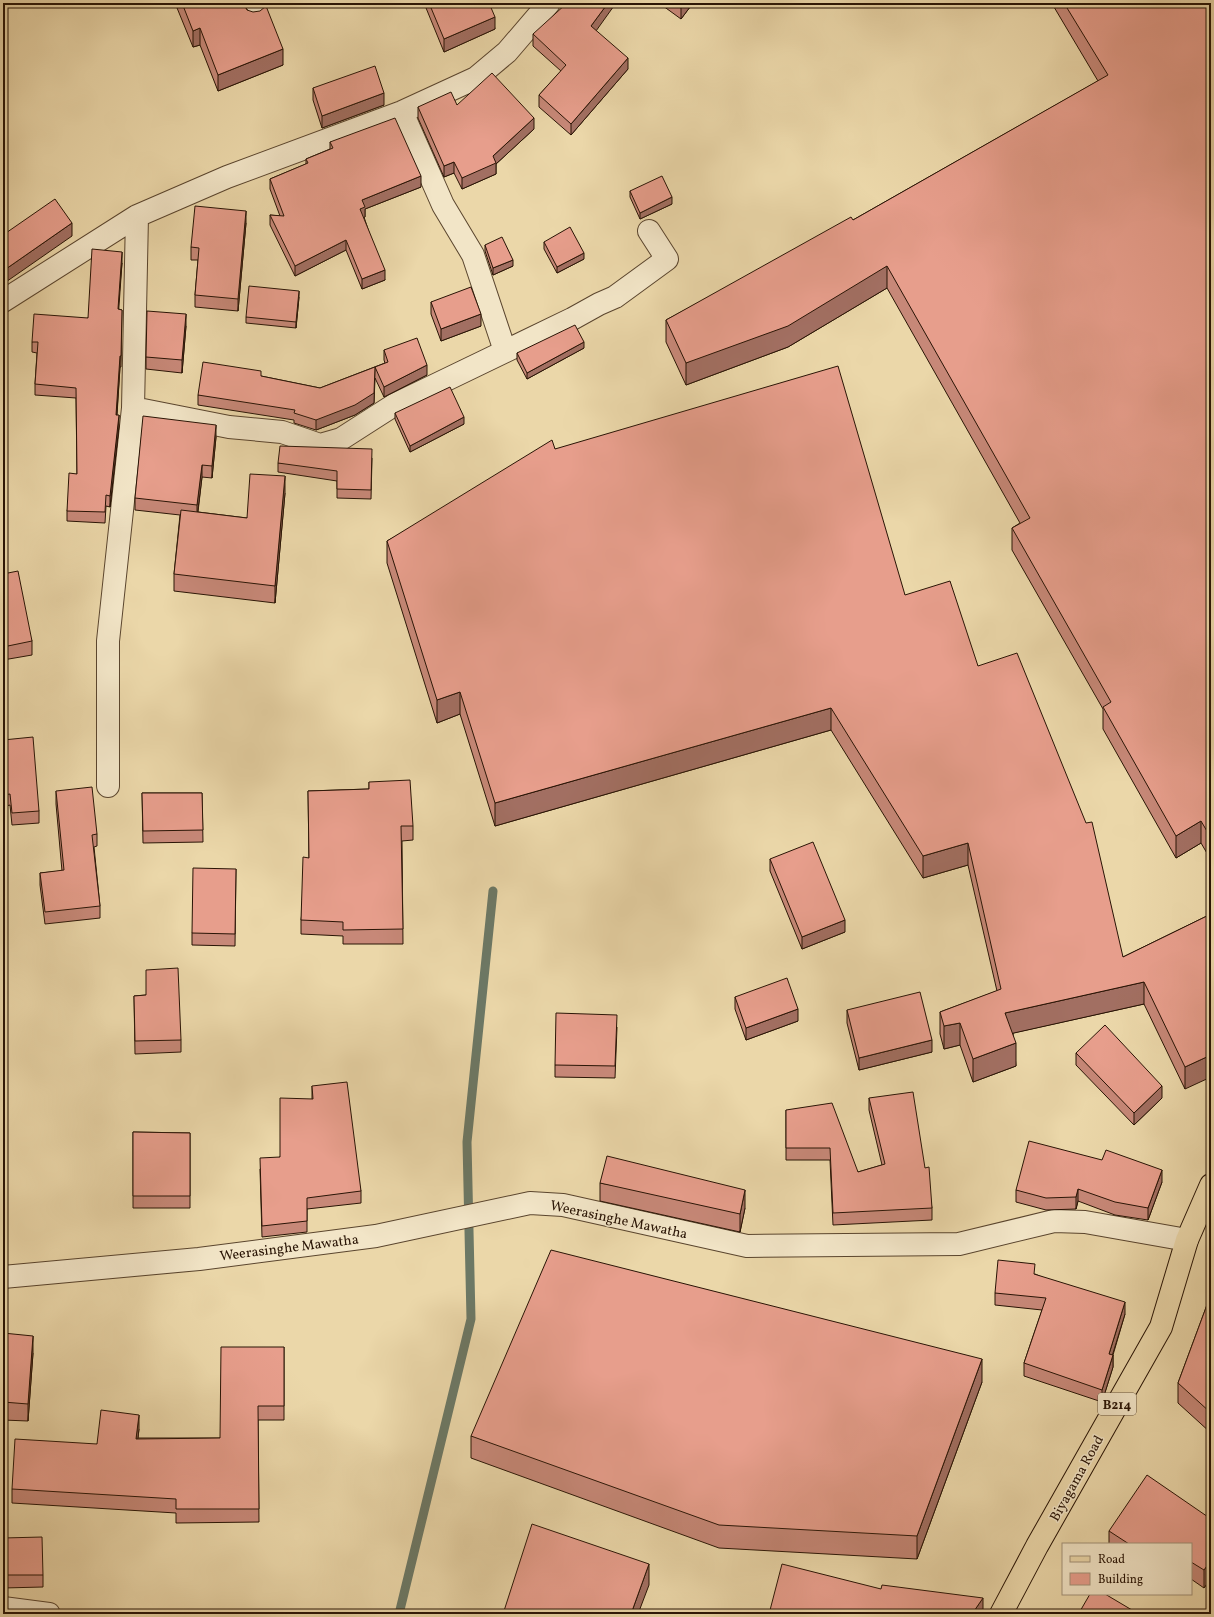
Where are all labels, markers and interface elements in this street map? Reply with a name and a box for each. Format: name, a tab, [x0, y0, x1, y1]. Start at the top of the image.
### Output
street label: Weerasinghe Mawatha	[548, 1197, 689, 1244]
street label: Weerasinghe Mawatha	[219, 1231, 360, 1266]
road number: B214	[1098, 1393, 1136, 1415]
street label: Biyagama Road	[1046, 1432, 1109, 1525]
legend	[1062, 1543, 1192, 1595]
text: Road	[1098, 1552, 1125, 1568]
text: Building	[1098, 1572, 1143, 1588]

